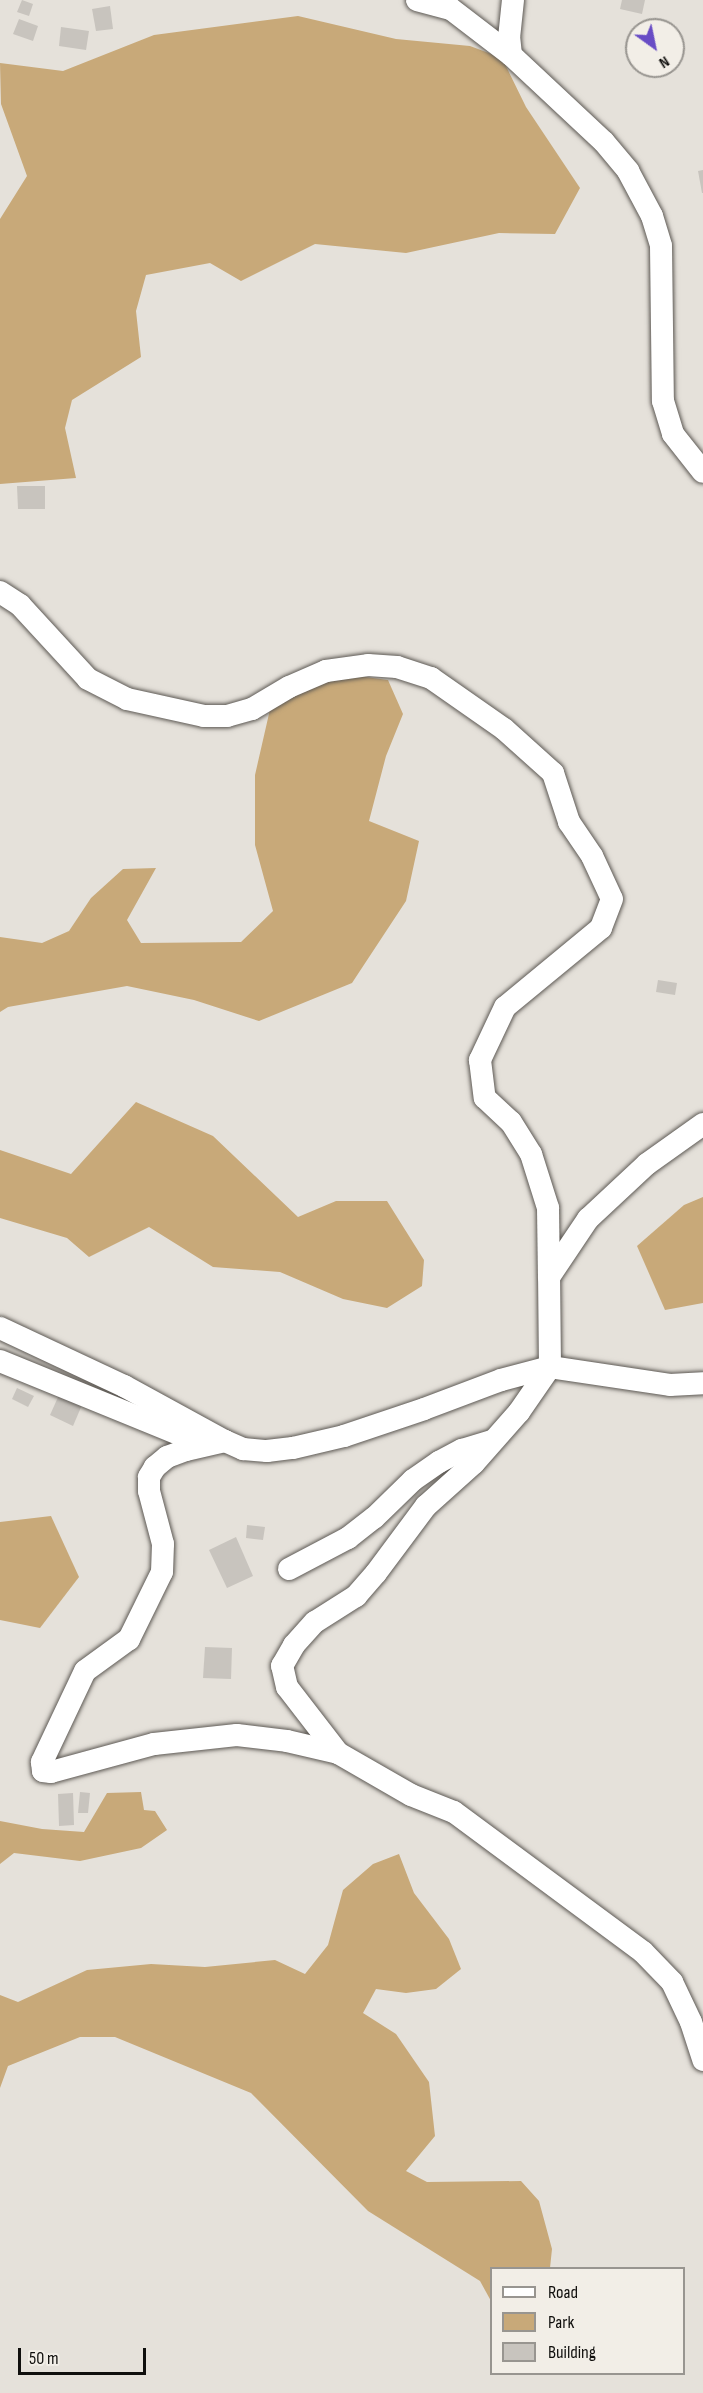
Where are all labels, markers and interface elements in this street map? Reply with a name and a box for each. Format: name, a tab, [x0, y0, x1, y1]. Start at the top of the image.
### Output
north arrow	[625, 18, 685, 78]
text: N	[655, 52, 673, 72]
legend	[490, 2267, 685, 2375]
text: Road	[548, 2282, 578, 2303]
text: Park	[548, 2312, 574, 2333]
scale bar	[21, 2336, 148, 2374]
text: Building	[548, 2342, 596, 2363]
text: 50 m	[29, 2348, 59, 2369]

